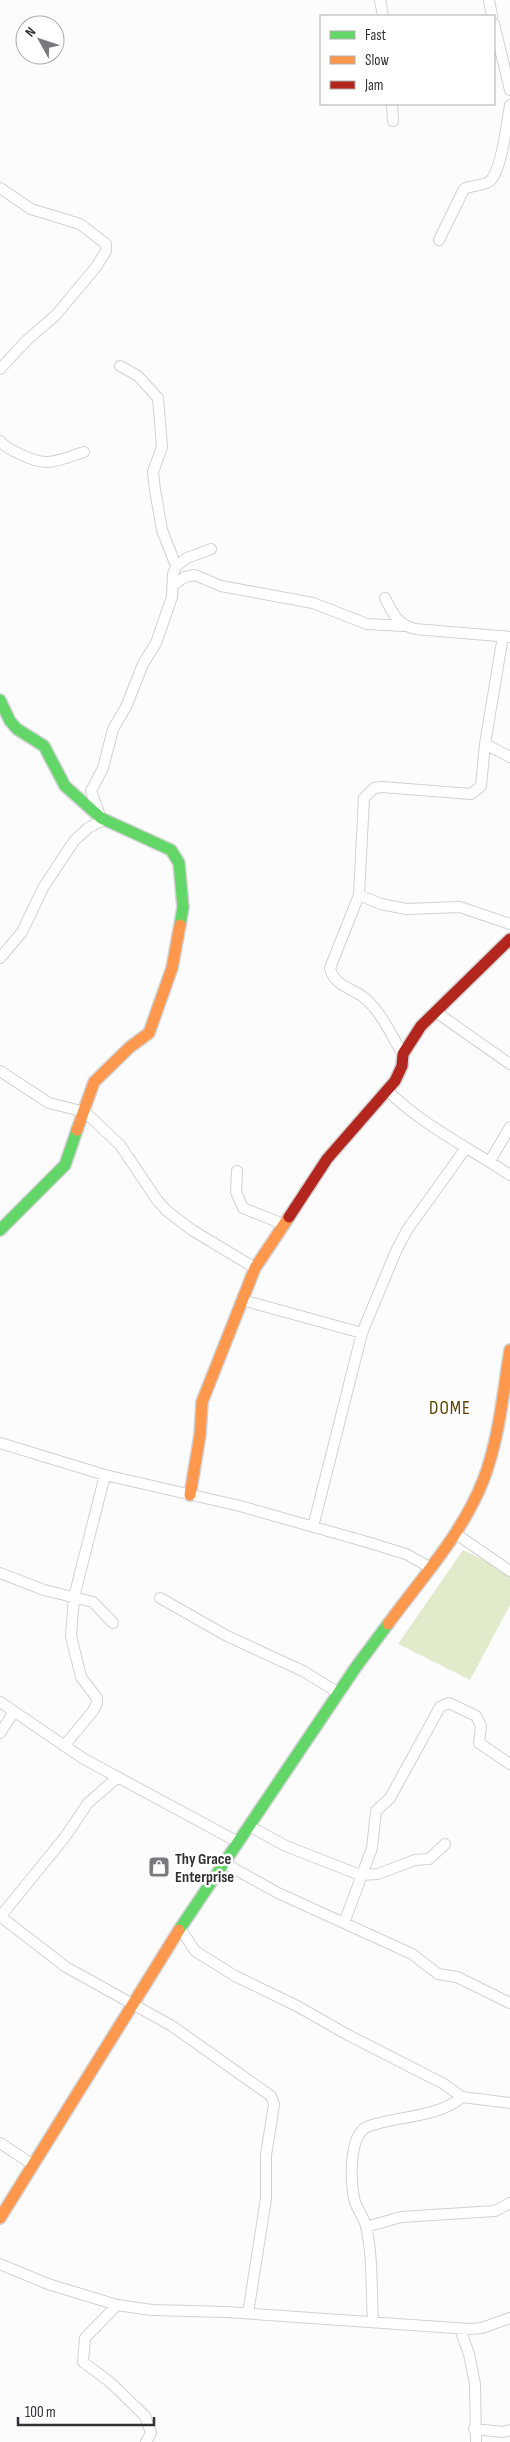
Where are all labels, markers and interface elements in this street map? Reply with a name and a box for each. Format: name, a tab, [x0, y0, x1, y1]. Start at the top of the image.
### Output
north arrow	[15, 15, 65, 65]
legend	[320, 15, 495, 105]
text: N	[22, 24, 39, 40]
text: Fast	[365, 26, 387, 45]
text: Slow	[365, 51, 389, 70]
text: Jam	[364, 76, 383, 95]
district label: DOME	[429, 1397, 471, 1420]
place label: Thy Grace Enterprise	[175, 1850, 234, 1887]
shop icon: Thy Grace Enterprise	[147, 1855, 171, 1879]
scale bar	[18, 2394, 154, 2426]
text: 100 m	[25, 2403, 56, 2422]

